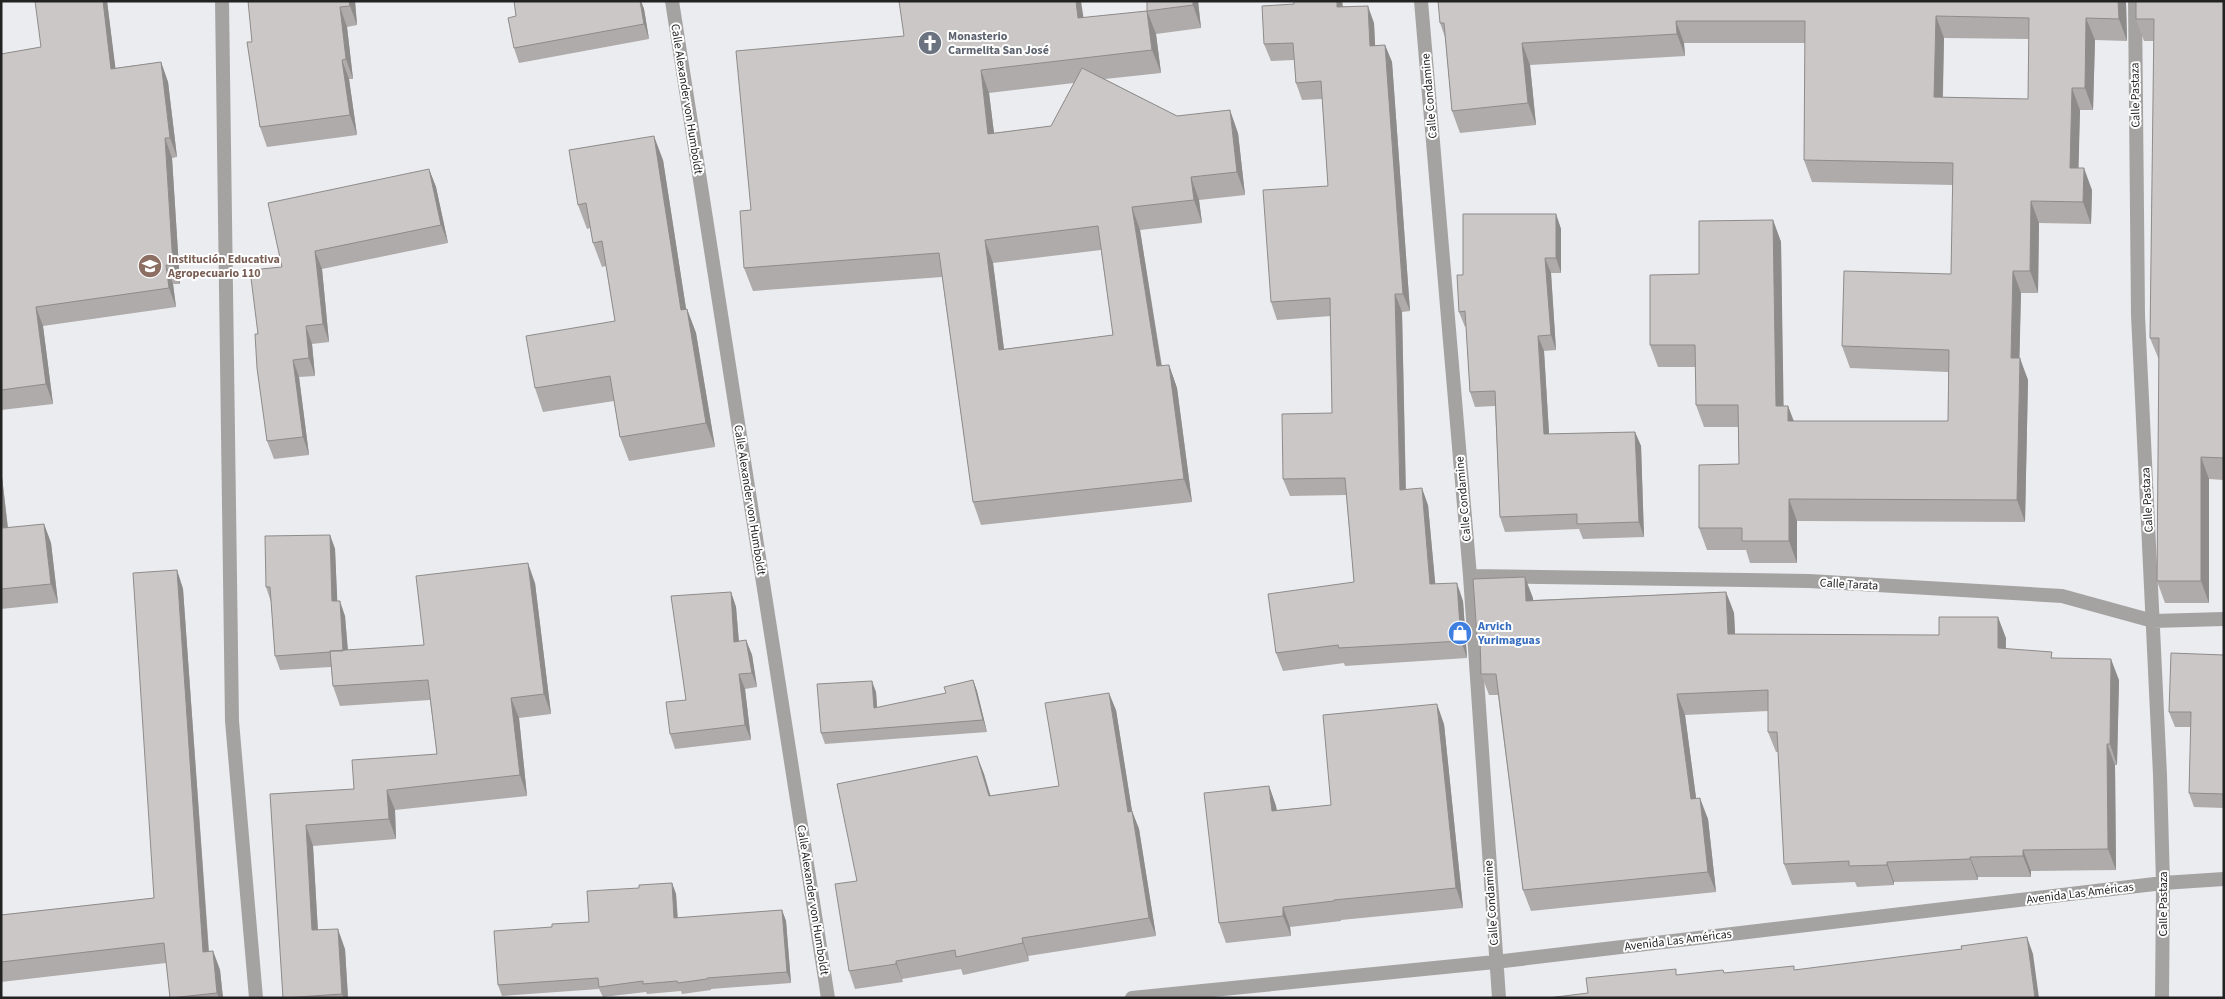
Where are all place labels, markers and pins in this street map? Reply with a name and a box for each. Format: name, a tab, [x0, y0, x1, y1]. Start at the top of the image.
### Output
place label: Monasterio Carmelita San José	[948, 28, 1049, 59]
church icon: Monasterio Carmelita San José	[917, 30, 943, 56]
place label: Institución Educativa Agropecuario 110	[167, 251, 280, 282]
school or university icon: Institución Educativa Agropecuario 110	[137, 253, 163, 279]
place label: Arvich Yurimaguas	[1477, 618, 1540, 649]
shop icon: Arvich Yurimaguas	[1447, 620, 1473, 646]

